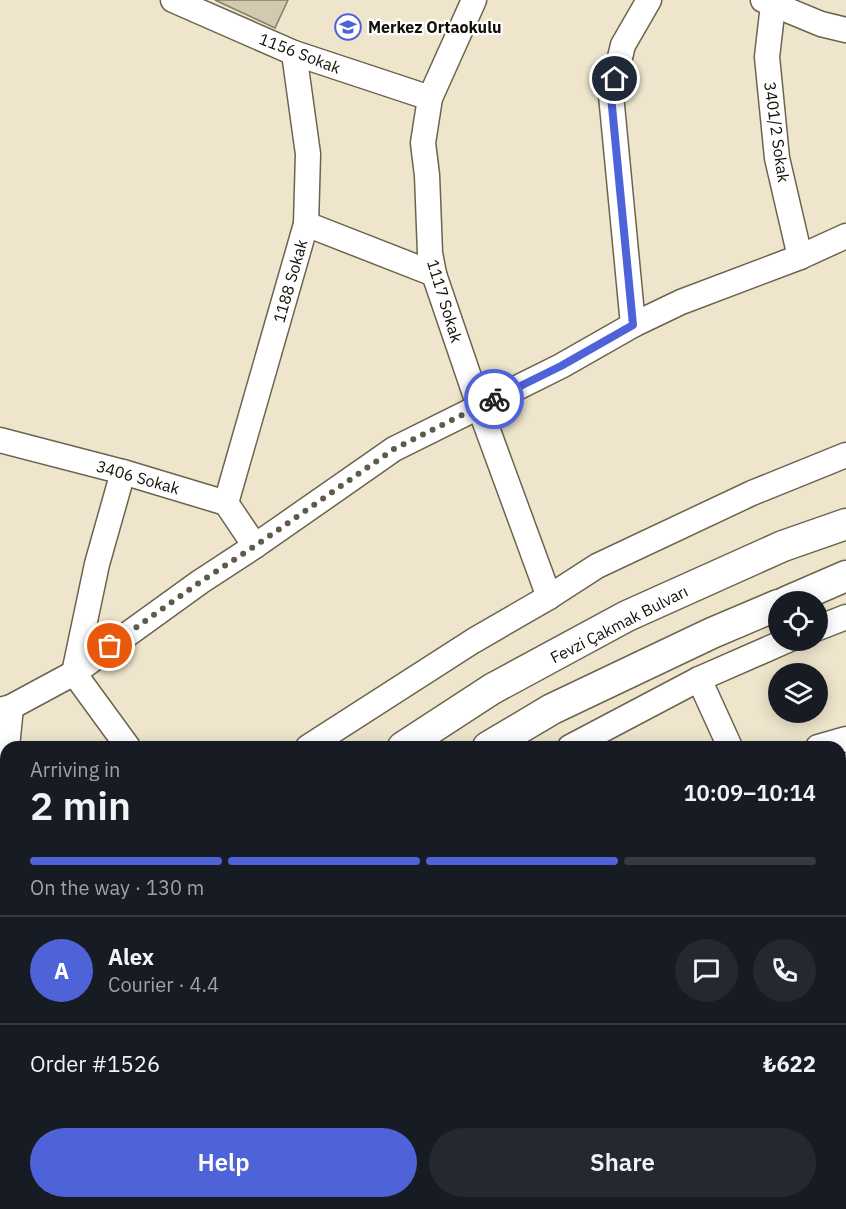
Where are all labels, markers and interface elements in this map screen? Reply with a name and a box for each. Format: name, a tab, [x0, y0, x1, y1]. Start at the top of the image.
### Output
school or university icon: Merkez Ortaokulu	[333, 12, 363, 42]
place label: Merkez Ortaokulu	[368, 17, 502, 37]
street label: 1156 Sokak	[256, 28, 344, 78]
pin	[589, 53, 640, 104]
icon: home	[598, 62, 631, 95]
street label: 3401/2 Sokak	[760, 80, 794, 184]
street label: 1188 Sokak	[269, 236, 312, 325]
street label: 1117 Sokak	[423, 257, 467, 345]
courier	[464, 369, 524, 429]
icon: bike	[478, 383, 511, 416]
street label: 3406 Sokak	[94, 456, 183, 499]
street label: Fevzi Çakmak Bulvarı	[547, 581, 691, 667]
map controls	[768, 591, 828, 723]
button: locate	[768, 591, 828, 651]
pin	[84, 620, 135, 671]
icon: bag	[93, 629, 126, 662]
button: layers	[768, 663, 828, 723]
text: Arriving in	[30, 756, 120, 783]
text: 10:09–10:14	[683, 778, 816, 807]
text: 2 min	[30, 780, 131, 831]
text: On the way · 130 m	[30, 874, 204, 901]
button: chat	[675, 939, 738, 1002]
button: phone	[753, 939, 816, 1002]
text: Alex	[108, 942, 154, 971]
text: A	[54, 956, 69, 985]
text: Courier · 4.4	[108, 971, 219, 998]
text: Order #1526	[30, 1049, 160, 1078]
text: ₺622	[763, 1049, 816, 1078]
button: Help	[30, 1128, 417, 1197]
button: Share	[429, 1128, 816, 1197]

